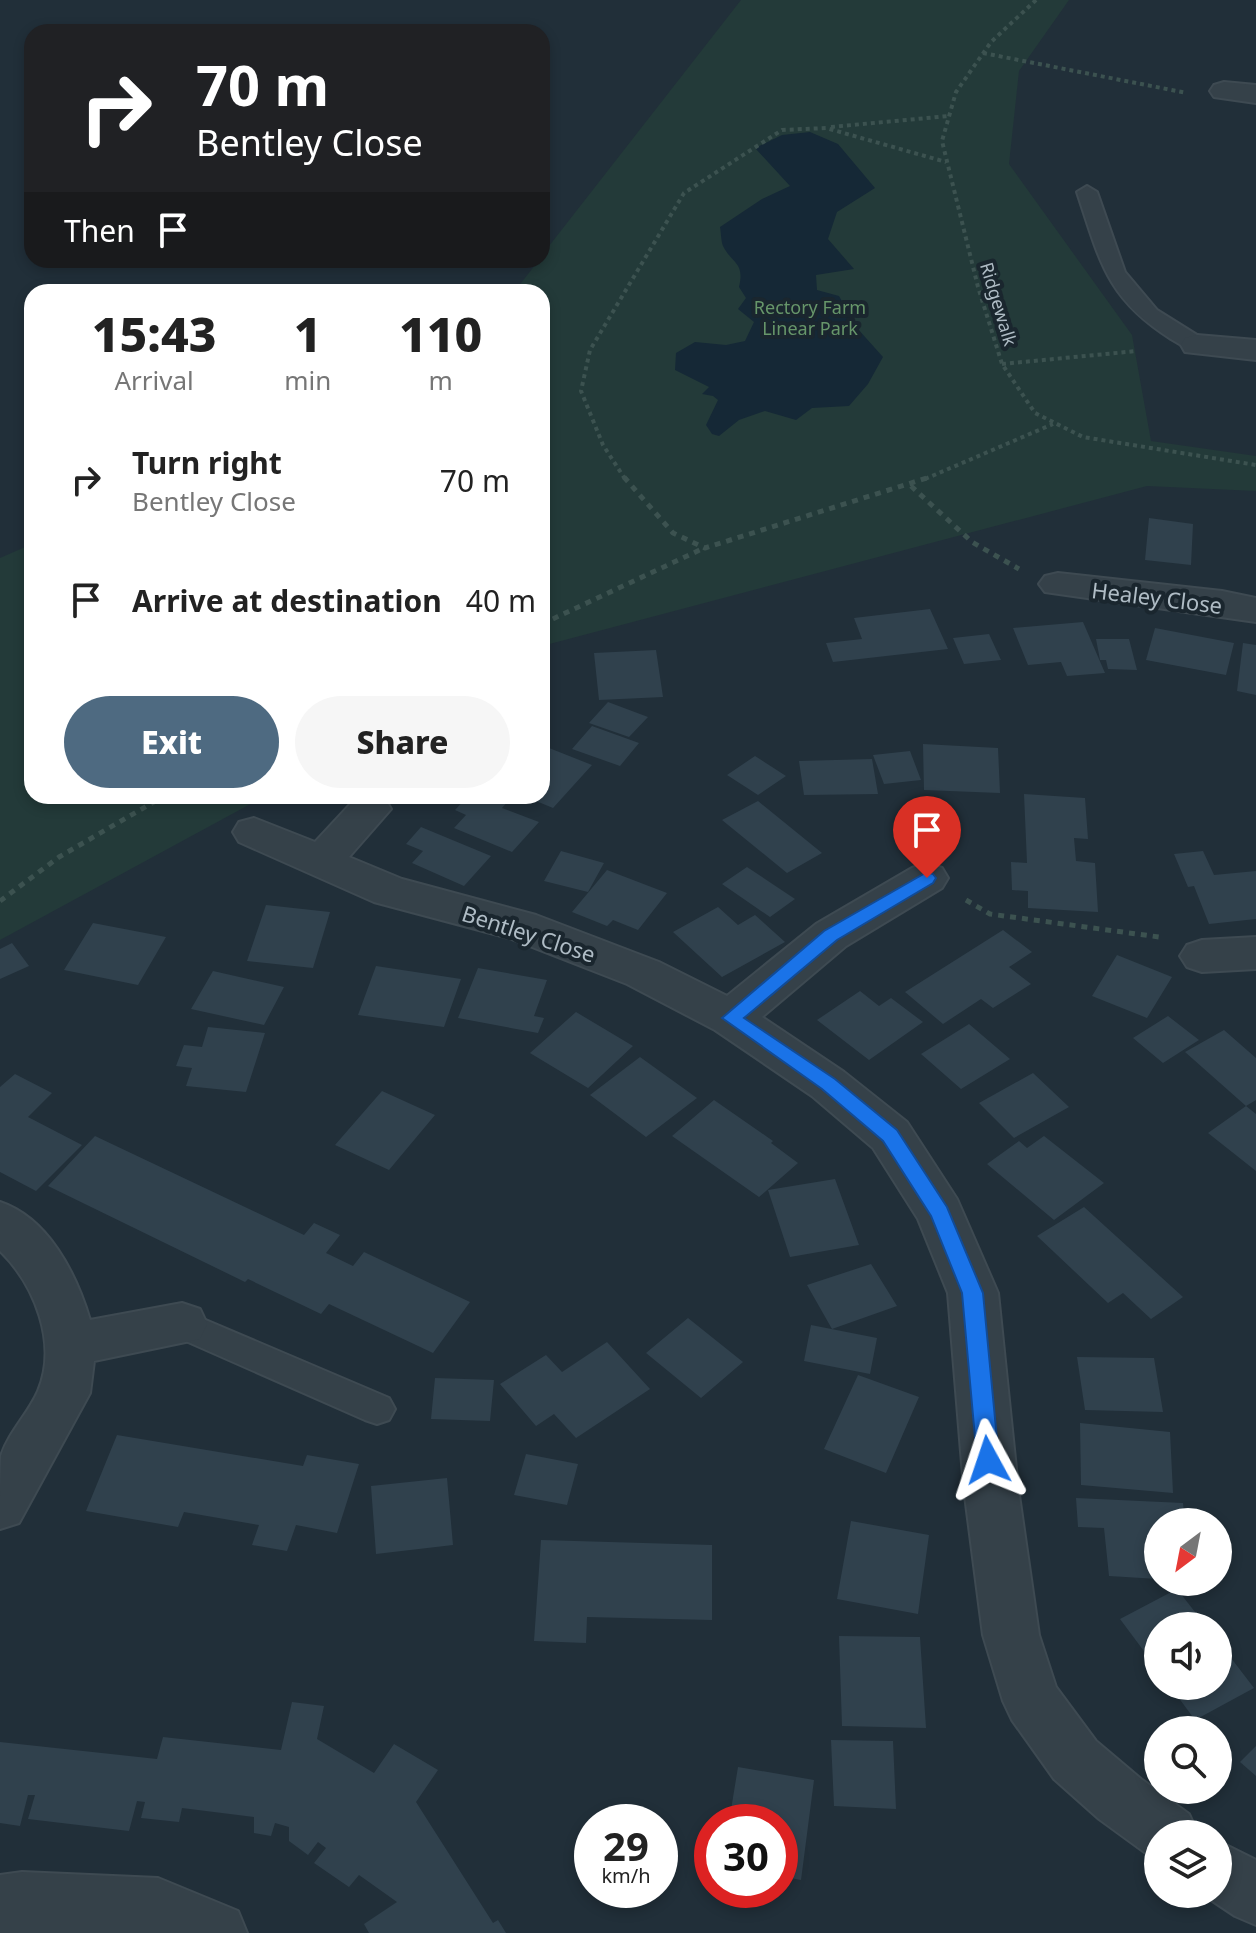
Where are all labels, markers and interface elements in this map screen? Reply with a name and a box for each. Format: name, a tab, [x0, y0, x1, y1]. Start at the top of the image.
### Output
text: 70 m	[196, 46, 329, 122]
icon: right	[64, 56, 168, 160]
text: Bentley Close	[196, 118, 423, 167]
icon: arrive	[151, 208, 195, 252]
text: Then	[64, 210, 135, 251]
street label: Ridgewalk	[975, 259, 1023, 349]
park label: Rectory Farm Linear Park	[754, 295, 866, 340]
text: 15:43	[92, 301, 216, 366]
text: 1	[294, 301, 322, 366]
text: 110	[399, 301, 482, 366]
text: Arrival	[114, 362, 194, 398]
text: min	[284, 362, 331, 398]
text: m	[428, 362, 453, 398]
text: Turn right	[132, 442, 282, 483]
icon: right	[64, 458, 108, 502]
text: 70 m	[440, 460, 510, 501]
text: Bentley Close	[132, 483, 296, 519]
street label: Healey Close	[1090, 574, 1224, 620]
icon: arrive	[64, 578, 108, 622]
text: Arrive at destination	[132, 580, 442, 621]
text: 40 m	[466, 580, 536, 621]
button: Exit	[64, 696, 279, 788]
button: Share	[295, 696, 510, 788]
pin	[893, 796, 961, 878]
icon: arrive	[905, 808, 949, 852]
street label: Bentley Close	[458, 897, 600, 969]
position arrow	[946, 1418, 1030, 1502]
north arrow	[1144, 1508, 1232, 1596]
map controls	[1144, 1508, 1232, 1908]
button: sound	[1144, 1612, 1232, 1700]
button: search	[1144, 1716, 1232, 1804]
speed limit sign: 30	[694, 1804, 798, 1908]
text: 29	[603, 1818, 649, 1873]
button: layers	[1144, 1820, 1232, 1908]
text: km/h	[601, 1862, 651, 1889]

